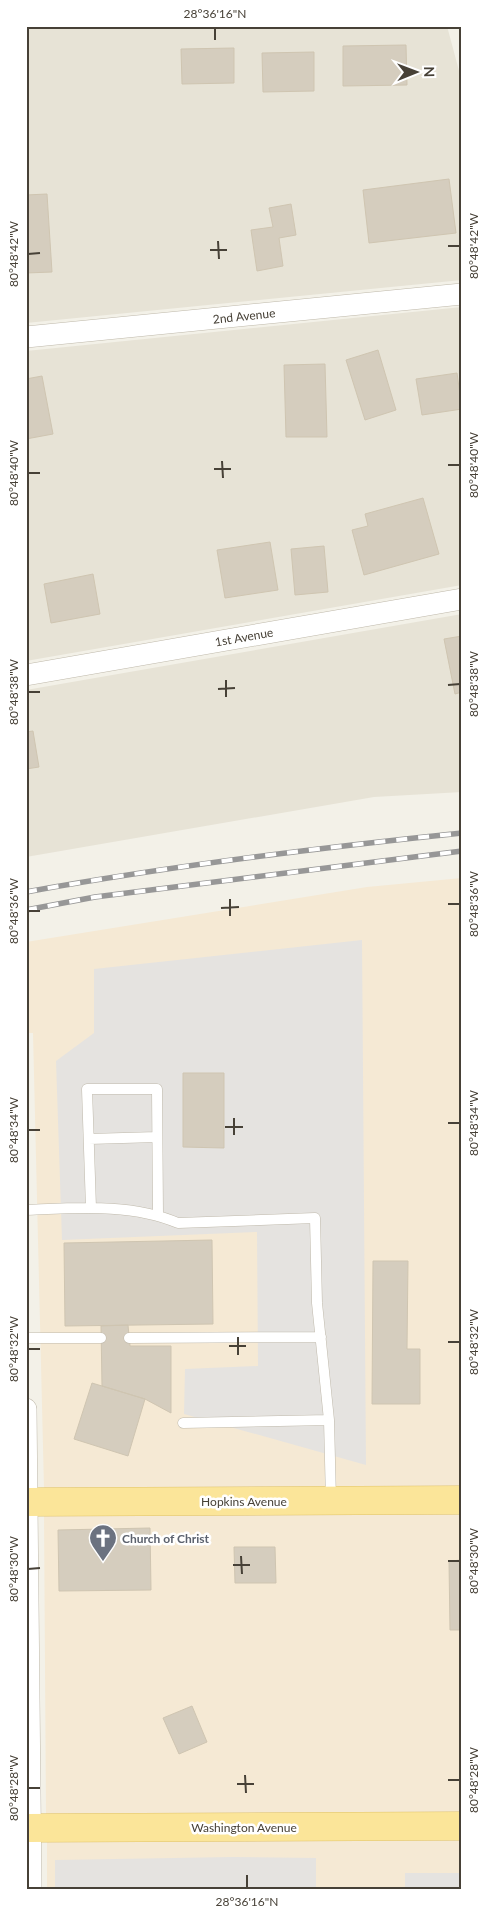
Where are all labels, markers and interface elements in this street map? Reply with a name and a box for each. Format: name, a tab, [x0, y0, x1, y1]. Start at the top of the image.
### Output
text: 28°36'16"N	[184, 6, 246, 21]
north arrow	[390, 48, 440, 98]
text: N	[421, 66, 438, 77]
text: 80°48'42"W	[466, 212, 481, 279]
text: 80°48'42"W	[6, 220, 21, 287]
street label: 2nd Avenue	[212, 305, 276, 327]
text: 80°48'40"W	[466, 431, 481, 498]
text: 80°48'40"W	[6, 439, 21, 506]
street label: 1st Avenue	[214, 625, 274, 649]
text: 80°48'38"W	[466, 650, 481, 717]
text: 80°48'38"W	[6, 658, 21, 725]
text: 80°48'36"W	[466, 870, 481, 937]
text: 80°48'36"W	[6, 877, 21, 944]
text: 80°48'34"W	[466, 1089, 481, 1156]
text: 80°48'34"W	[6, 1096, 21, 1163]
text: 80°48'32"W	[466, 1308, 481, 1375]
text: 80°48'32"W	[6, 1315, 21, 1382]
street label: Hopkins Avenue	[201, 1494, 287, 1509]
church icon: Church of Christ	[88, 1523, 118, 1562]
text: 80°48'30"W	[466, 1527, 481, 1594]
place label: Church of Christ	[122, 1531, 209, 1546]
text: 80°48'30"W	[6, 1535, 21, 1602]
text: 80°48'28"W	[466, 1746, 481, 1813]
text: 80°48'28"W	[6, 1754, 21, 1821]
street label: Washington Avenue	[191, 1820, 297, 1835]
text: 28°36'16"N	[216, 1894, 278, 1909]

